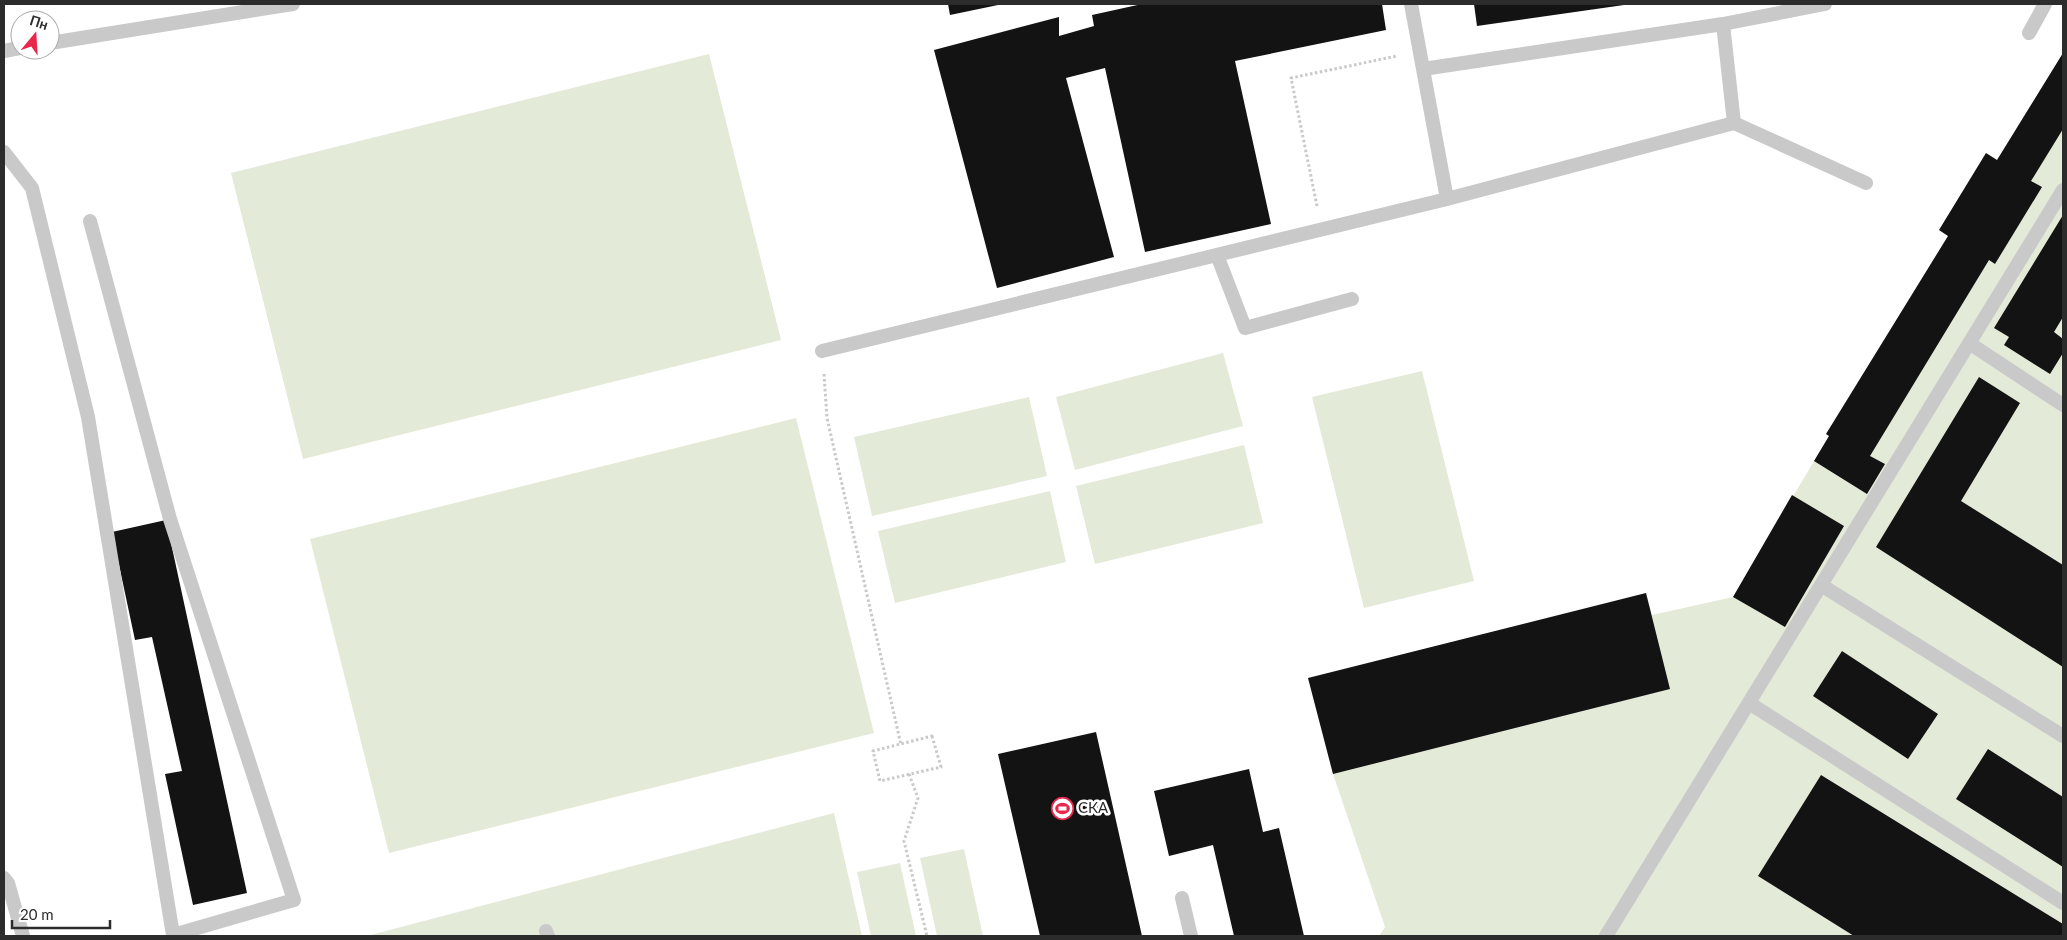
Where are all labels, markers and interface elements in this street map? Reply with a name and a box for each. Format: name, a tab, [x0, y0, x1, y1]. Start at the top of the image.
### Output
north arrow	[10, 10, 60, 60]
text: Пн	[28, 11, 51, 33]
sports icon: СКА	[1050, 796, 1074, 820]
place label: СКА	[1078, 798, 1109, 816]
scale bar	[12, 898, 110, 930]
text: 20 m	[20, 905, 54, 923]

